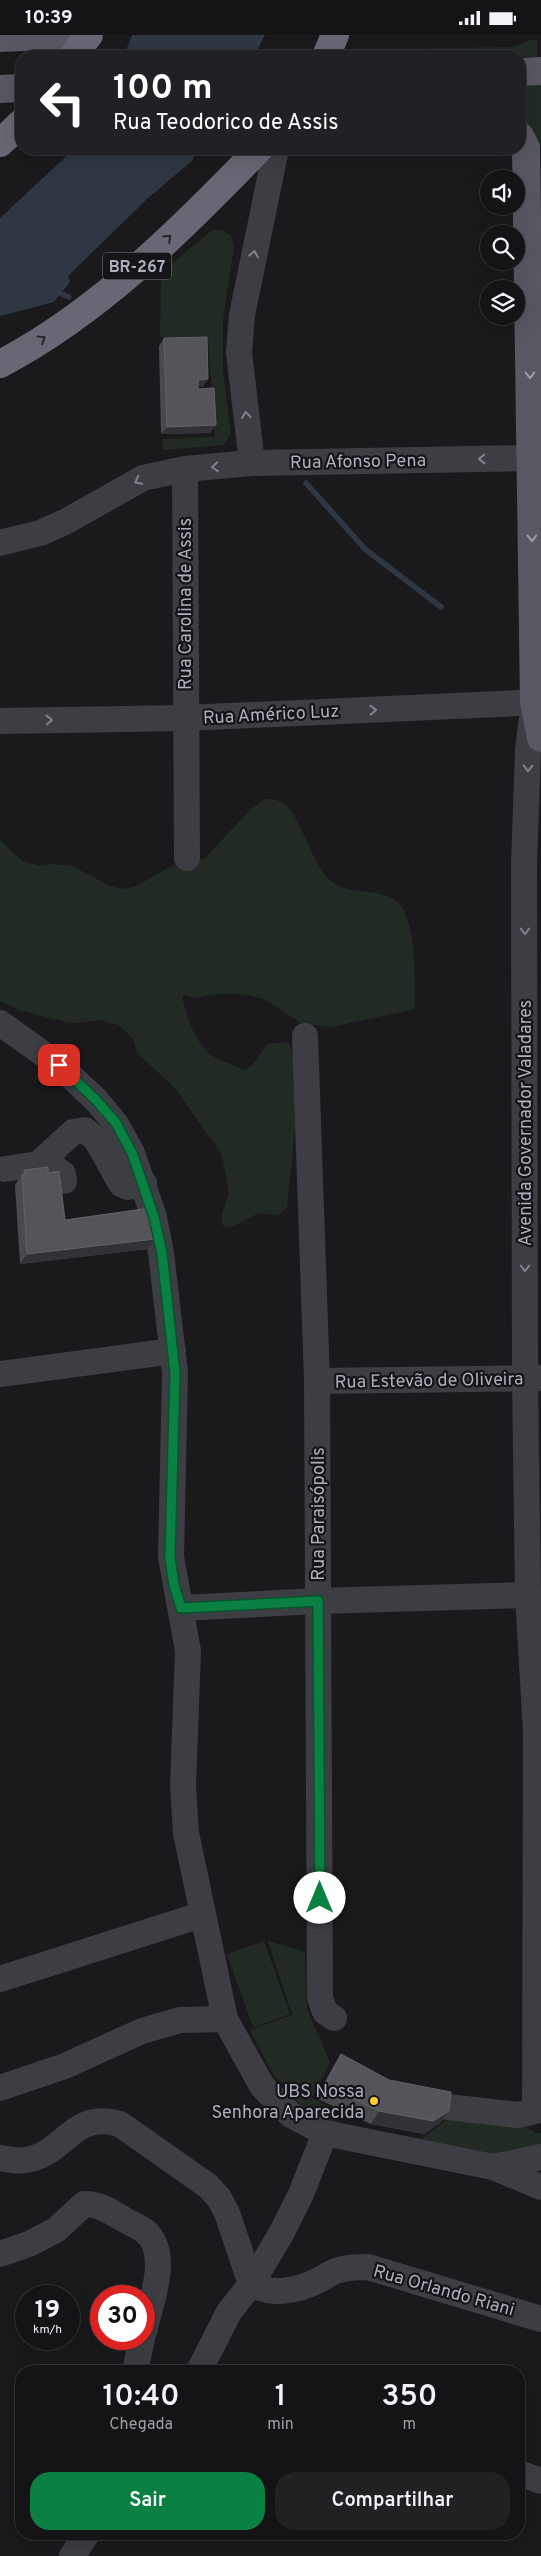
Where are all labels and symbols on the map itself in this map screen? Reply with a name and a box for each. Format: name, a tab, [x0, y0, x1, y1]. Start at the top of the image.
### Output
one-way arrow	[162, 235, 171, 244]
one-way arrow	[248, 250, 259, 258]
road number: BR-267	[103, 253, 171, 280]
one-way arrow	[36, 336, 45, 346]
one-way arrow	[525, 372, 535, 380]
one-way arrow	[241, 410, 252, 418]
street label: Rua Afonso Pena	[290, 450, 426, 475]
one-way arrow	[478, 454, 486, 464]
one-way arrow	[211, 461, 219, 472]
one-way arrow	[134, 475, 143, 485]
street label: Rua Carolina de Assis	[175, 518, 198, 690]
one-way arrow	[527, 534, 537, 542]
street label: Rua Américo Luz	[202, 700, 340, 731]
one-way arrow	[369, 704, 377, 715]
one-way arrow	[45, 715, 53, 725]
one-way arrow	[523, 765, 533, 773]
one-way arrow	[520, 927, 530, 935]
street label: Avenida Governador Valadares	[515, 1000, 538, 1246]
pin	[38, 1044, 80, 1086]
one-way arrow	[520, 1264, 530, 1272]
street label: Rua Estevão de Oliveira	[334, 1368, 524, 1395]
street label: Rua Paraisópolis	[308, 1447, 331, 1581]
position arrow	[293, 1871, 345, 1923]
place label: UBS Nossa Senhora Aparecida	[212, 2081, 364, 2125]
marker: UBS Nossa Senhora Aparecida	[368, 2095, 380, 2107]
street label: Rua Orlando Riani	[370, 2260, 517, 2323]
speed limit sign: 30	[90, 2285, 155, 2350]

